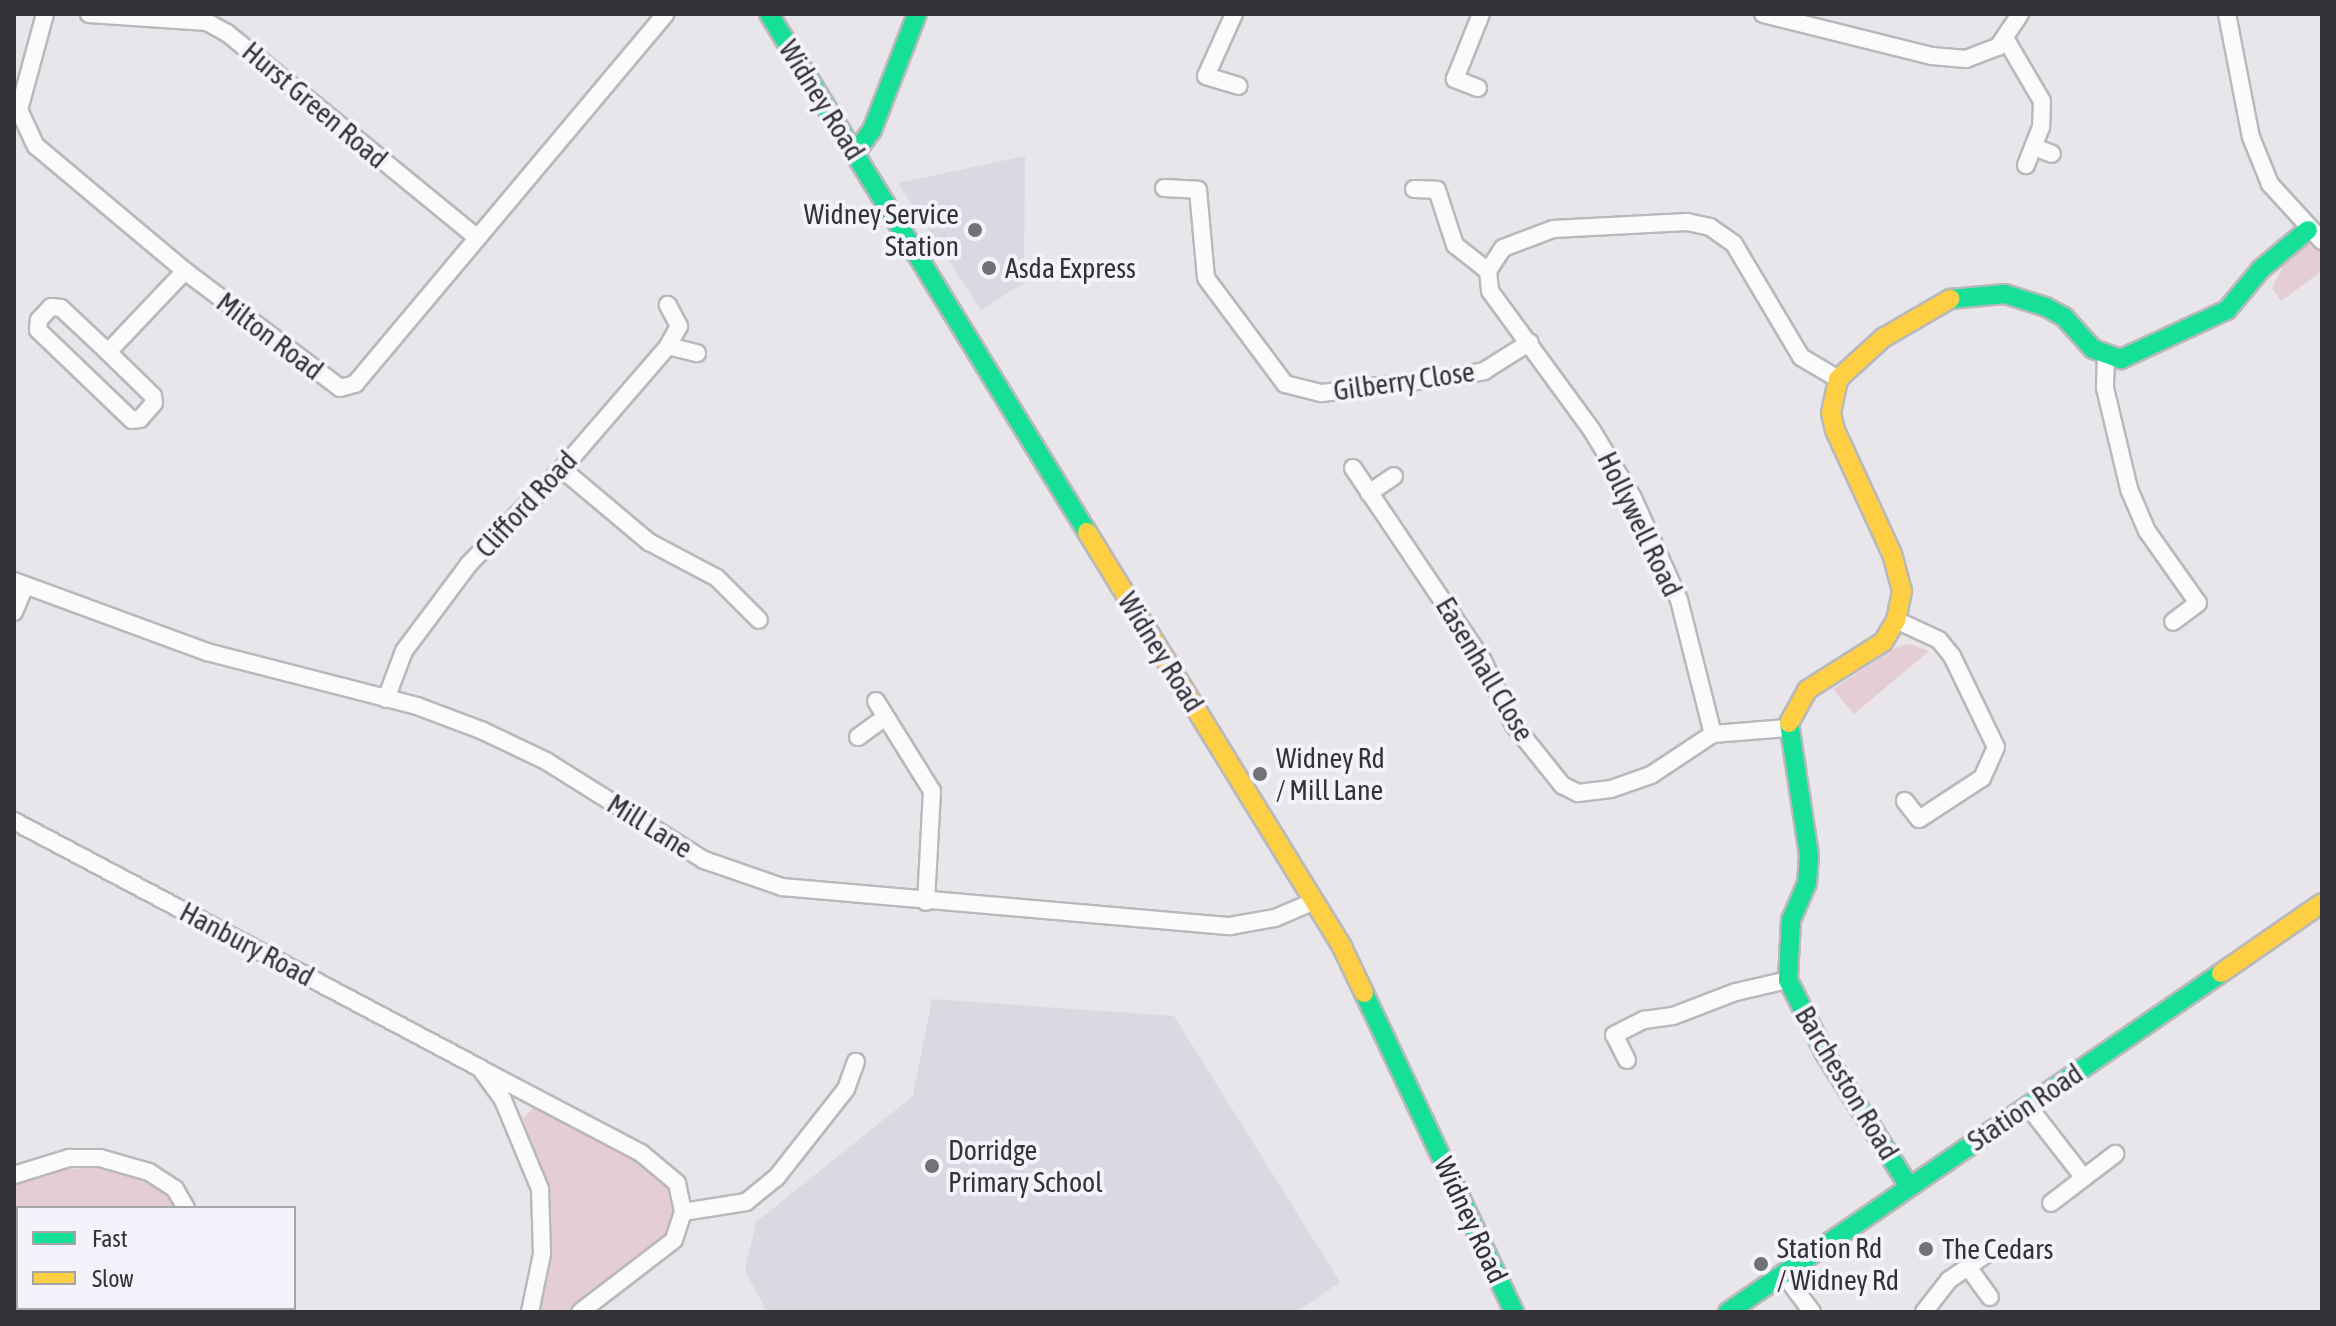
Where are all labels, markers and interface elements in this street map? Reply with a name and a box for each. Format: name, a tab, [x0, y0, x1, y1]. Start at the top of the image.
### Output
street label: Widney Road	[772, 34, 872, 166]
street label: Hurst Green Road	[236, 35, 394, 175]
place label: Widney Service Station	[804, 197, 959, 263]
marker: Widney Service Station	[966, 221, 984, 239]
place label: Asda Express	[1005, 251, 1136, 285]
marker: Asda Express	[980, 259, 998, 277]
street label: Milton Road	[210, 285, 330, 387]
street label: Gilberry Close	[1331, 354, 1477, 408]
street label: Clifford Road	[468, 444, 584, 564]
street label: Hollywell Road	[1591, 446, 1689, 602]
street label: Widney Road	[1111, 586, 1211, 718]
street label: Easenhall Close	[1429, 591, 1541, 747]
place label: Widney Rd / Mill Lane	[1276, 741, 1385, 807]
marker: Widney Rd / Mill Lane	[1251, 765, 1269, 783]
street label: Mill Lane	[601, 787, 699, 865]
street label: Hanbury Road	[174, 895, 320, 993]
street label: Barcheston Road	[1788, 1000, 1906, 1166]
street label: Station Road	[1961, 1056, 2089, 1158]
place label: Dorridge Primary School	[948, 1133, 1103, 1199]
street label: Widney Road	[1427, 1152, 1515, 1288]
marker: Dorridge Primary School	[923, 1157, 941, 1175]
legend	[16, 1206, 296, 1310]
text: Fast	[92, 1225, 128, 1252]
place label: Station Rd / Widney Rd	[1777, 1231, 1899, 1297]
place label: The Cedars	[1942, 1232, 2053, 1266]
marker: The Cedars	[1917, 1240, 1935, 1258]
marker: Station Rd / Widney Rd	[1752, 1255, 1770, 1273]
text: Slow	[92, 1265, 134, 1292]

